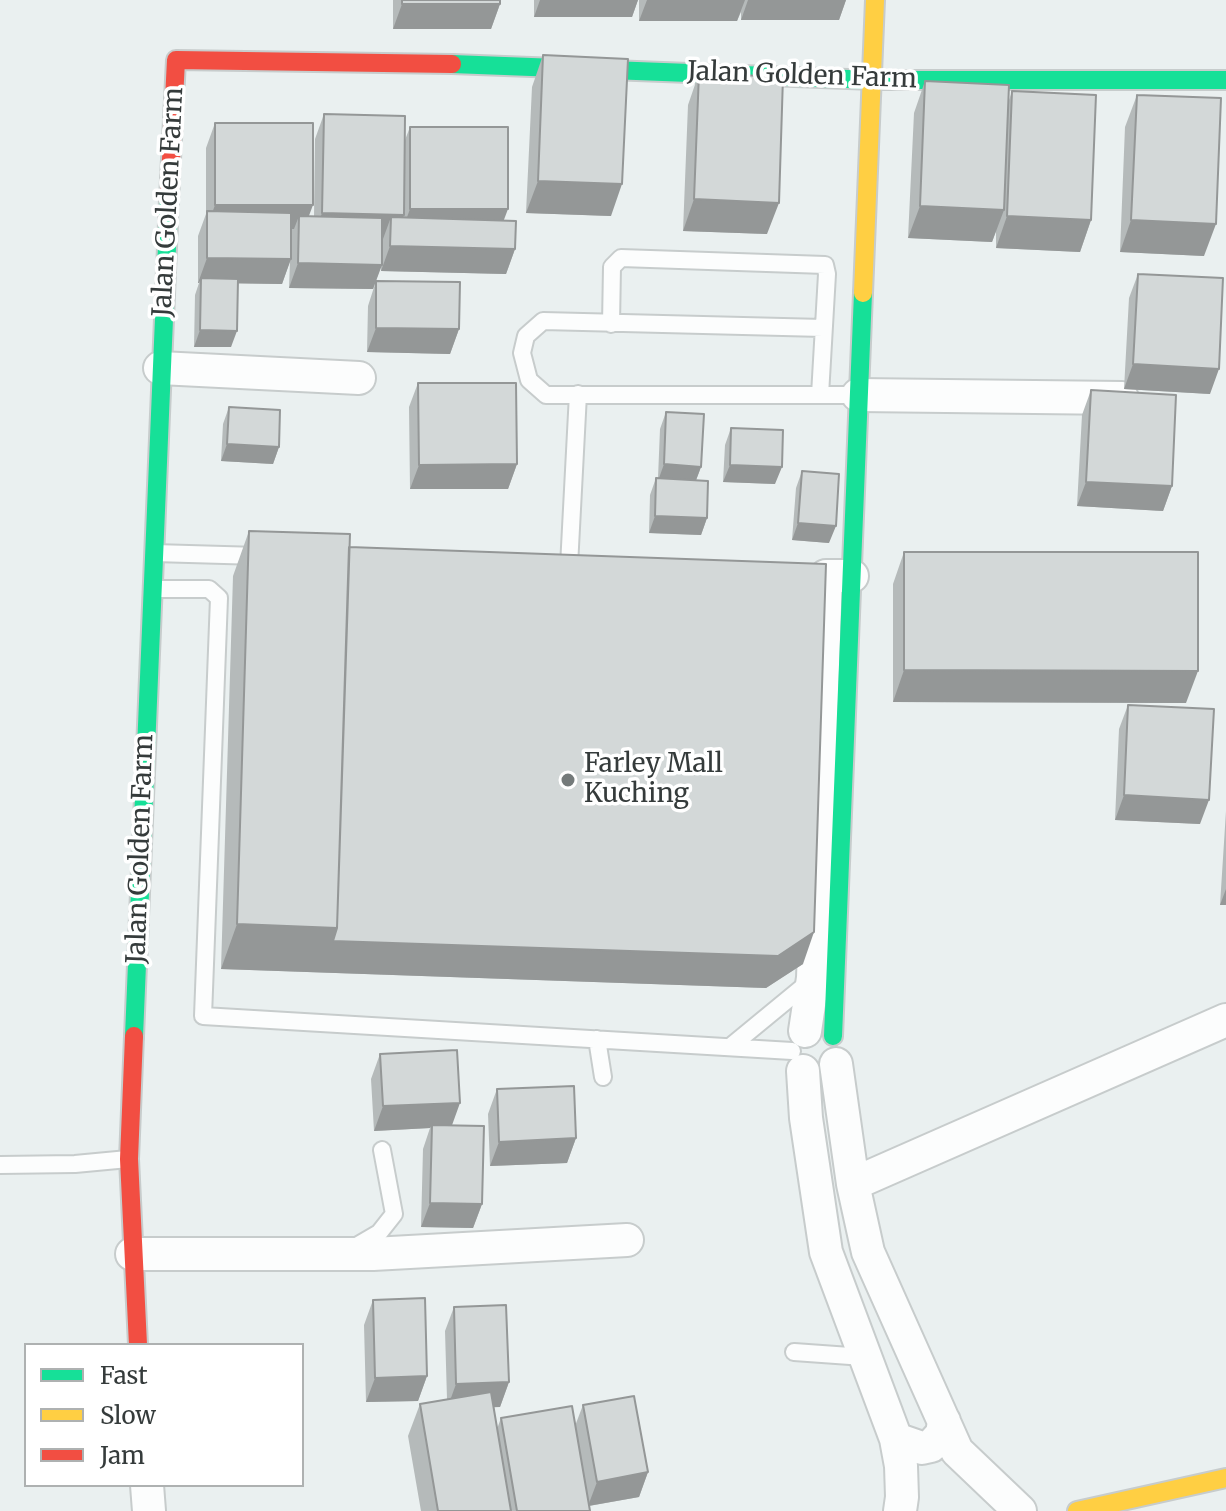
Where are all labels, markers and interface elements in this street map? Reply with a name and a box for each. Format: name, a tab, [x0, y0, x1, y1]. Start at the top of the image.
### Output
street label: Jalan Golden Farm	[687, 56, 917, 96]
street label: Jalan Golden Farm	[147, 86, 191, 318]
street label: Jalan Golden Farm	[121, 734, 161, 964]
place label: Farley Mall Kuching	[584, 749, 723, 810]
marker: Farley Mall Kuching	[559, 771, 577, 789]
legend	[24, 1343, 304, 1487]
text: Fast	[100, 1360, 148, 1391]
text: Slow	[100, 1400, 156, 1431]
text: Jam	[100, 1440, 145, 1471]

